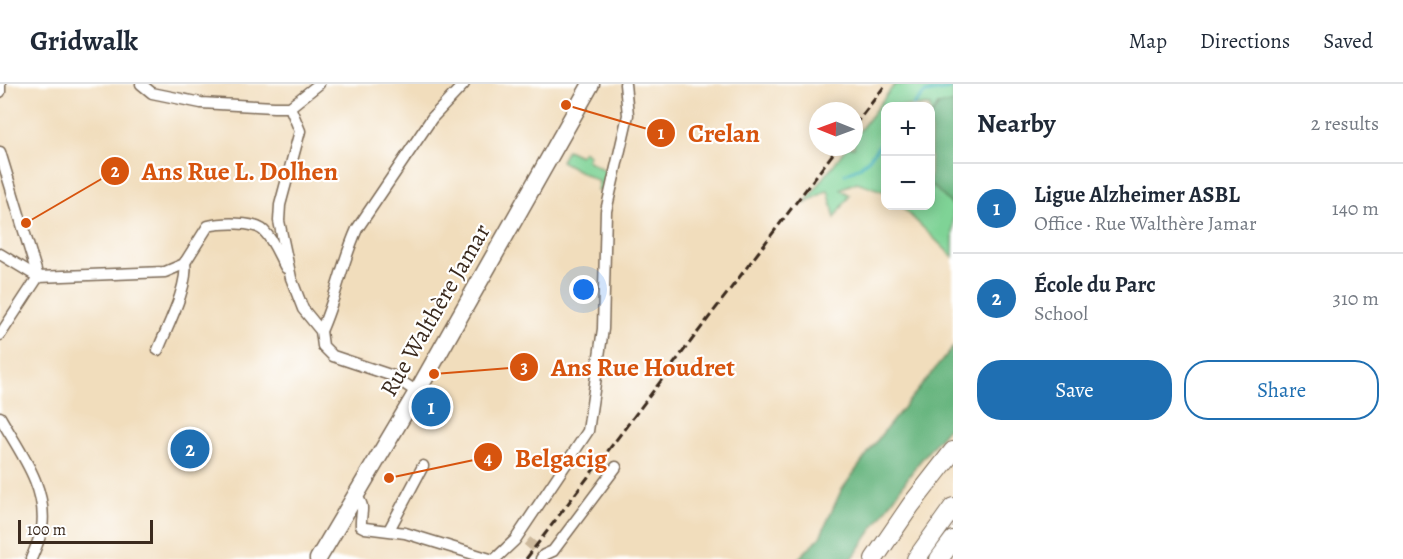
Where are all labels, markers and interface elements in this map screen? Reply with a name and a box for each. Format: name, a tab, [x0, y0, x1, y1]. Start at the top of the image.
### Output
text: Gridwalk	[30, 22, 138, 60]
text: Map	[1129, 27, 1167, 55]
text: Directions	[1200, 27, 1290, 55]
text: Saved	[1323, 27, 1373, 55]
north arrow	[809, 102, 863, 156]
map controls	[881, 102, 935, 210]
button: +	[881, 102, 935, 156]
text: Nearby	[977, 106, 1056, 141]
text: 2 results	[1311, 110, 1379, 137]
callout: Crelan	[646, 111, 772, 155]
text: Crelan	[688, 116, 760, 151]
text: 1	[658, 121, 665, 145]
callout: Ans Rue L. Dolhen	[100, 149, 350, 193]
text: Ans Rue L. Dolhen	[141, 154, 339, 189]
button: −	[881, 156, 935, 210]
text: 2	[111, 159, 120, 183]
text: Ligue Alzheimer ASBL	[1034, 180, 1240, 210]
text: 1	[993, 195, 1000, 222]
text: 140 m	[1332, 195, 1379, 222]
text: Office · Rue Walthère Jamar	[1034, 210, 1257, 237]
street label: Rue Walthère Jamar	[373, 218, 497, 402]
text: École du Parc	[1034, 270, 1156, 300]
your location	[569, 275, 598, 304]
text: 2	[992, 285, 1001, 312]
text: 310 m	[1333, 285, 1379, 312]
text: School	[1034, 300, 1088, 327]
callout: Ans Rue Houdret	[509, 345, 747, 389]
text: Ans Rue Houdret	[550, 350, 735, 385]
text: 3	[520, 355, 528, 379]
button: Save	[977, 360, 1172, 420]
button: Share	[1184, 360, 1379, 420]
pin: 1	[412, 384, 450, 430]
pin: 2	[170, 426, 210, 472]
callout: Belgacig	[473, 435, 620, 479]
text: Belgacig	[515, 441, 608, 476]
text: 4	[484, 446, 493, 470]
scale bar	[18, 517, 153, 544]
text: 100 m	[27, 519, 66, 541]

